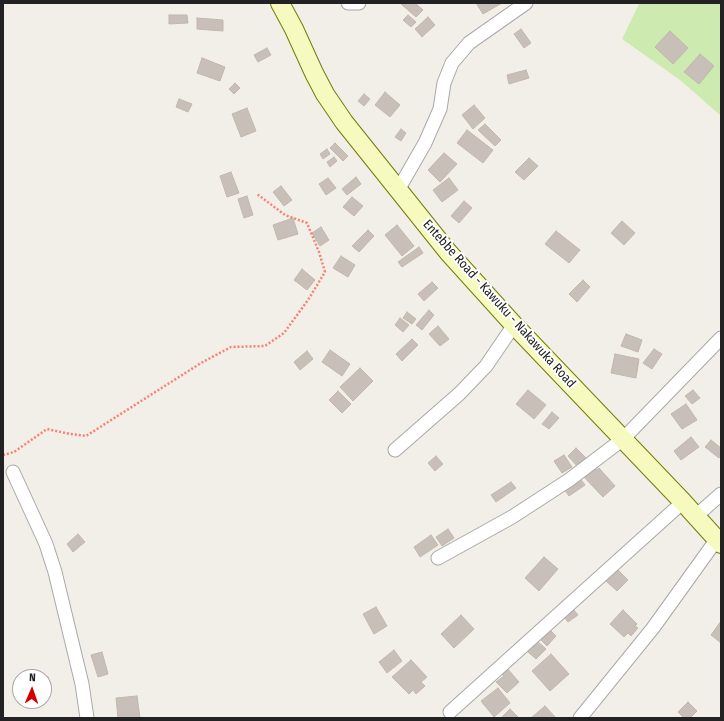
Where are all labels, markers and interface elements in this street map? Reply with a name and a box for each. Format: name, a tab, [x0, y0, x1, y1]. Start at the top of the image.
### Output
street label: Entebbe Road - Kawuku - Nakawuka Road	[419, 217, 579, 391]
north arrow	[12, 669, 52, 709]
text: N	[29, 671, 36, 684]

